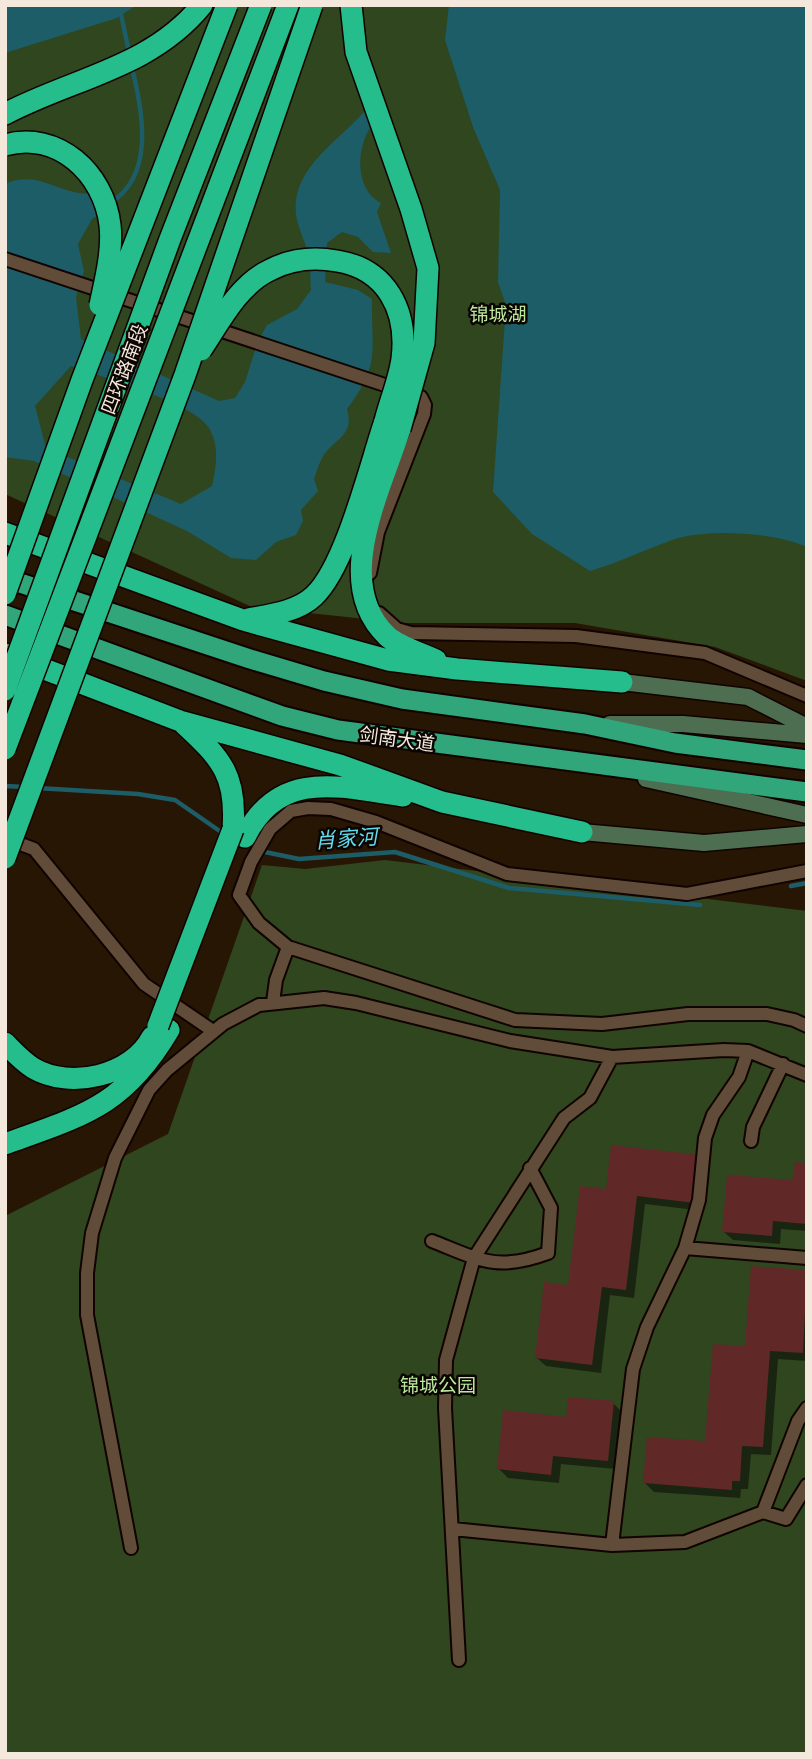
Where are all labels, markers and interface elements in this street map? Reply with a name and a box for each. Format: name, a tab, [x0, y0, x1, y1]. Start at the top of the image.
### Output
park label: 锦城湖	[469, 304, 527, 328]
street label: 四环路南段	[98, 321, 154, 418]
street label: 剑南大道	[357, 724, 436, 758]
water label: 肖家河	[314, 825, 382, 856]
park label: 锦城公园	[400, 1375, 476, 1399]

